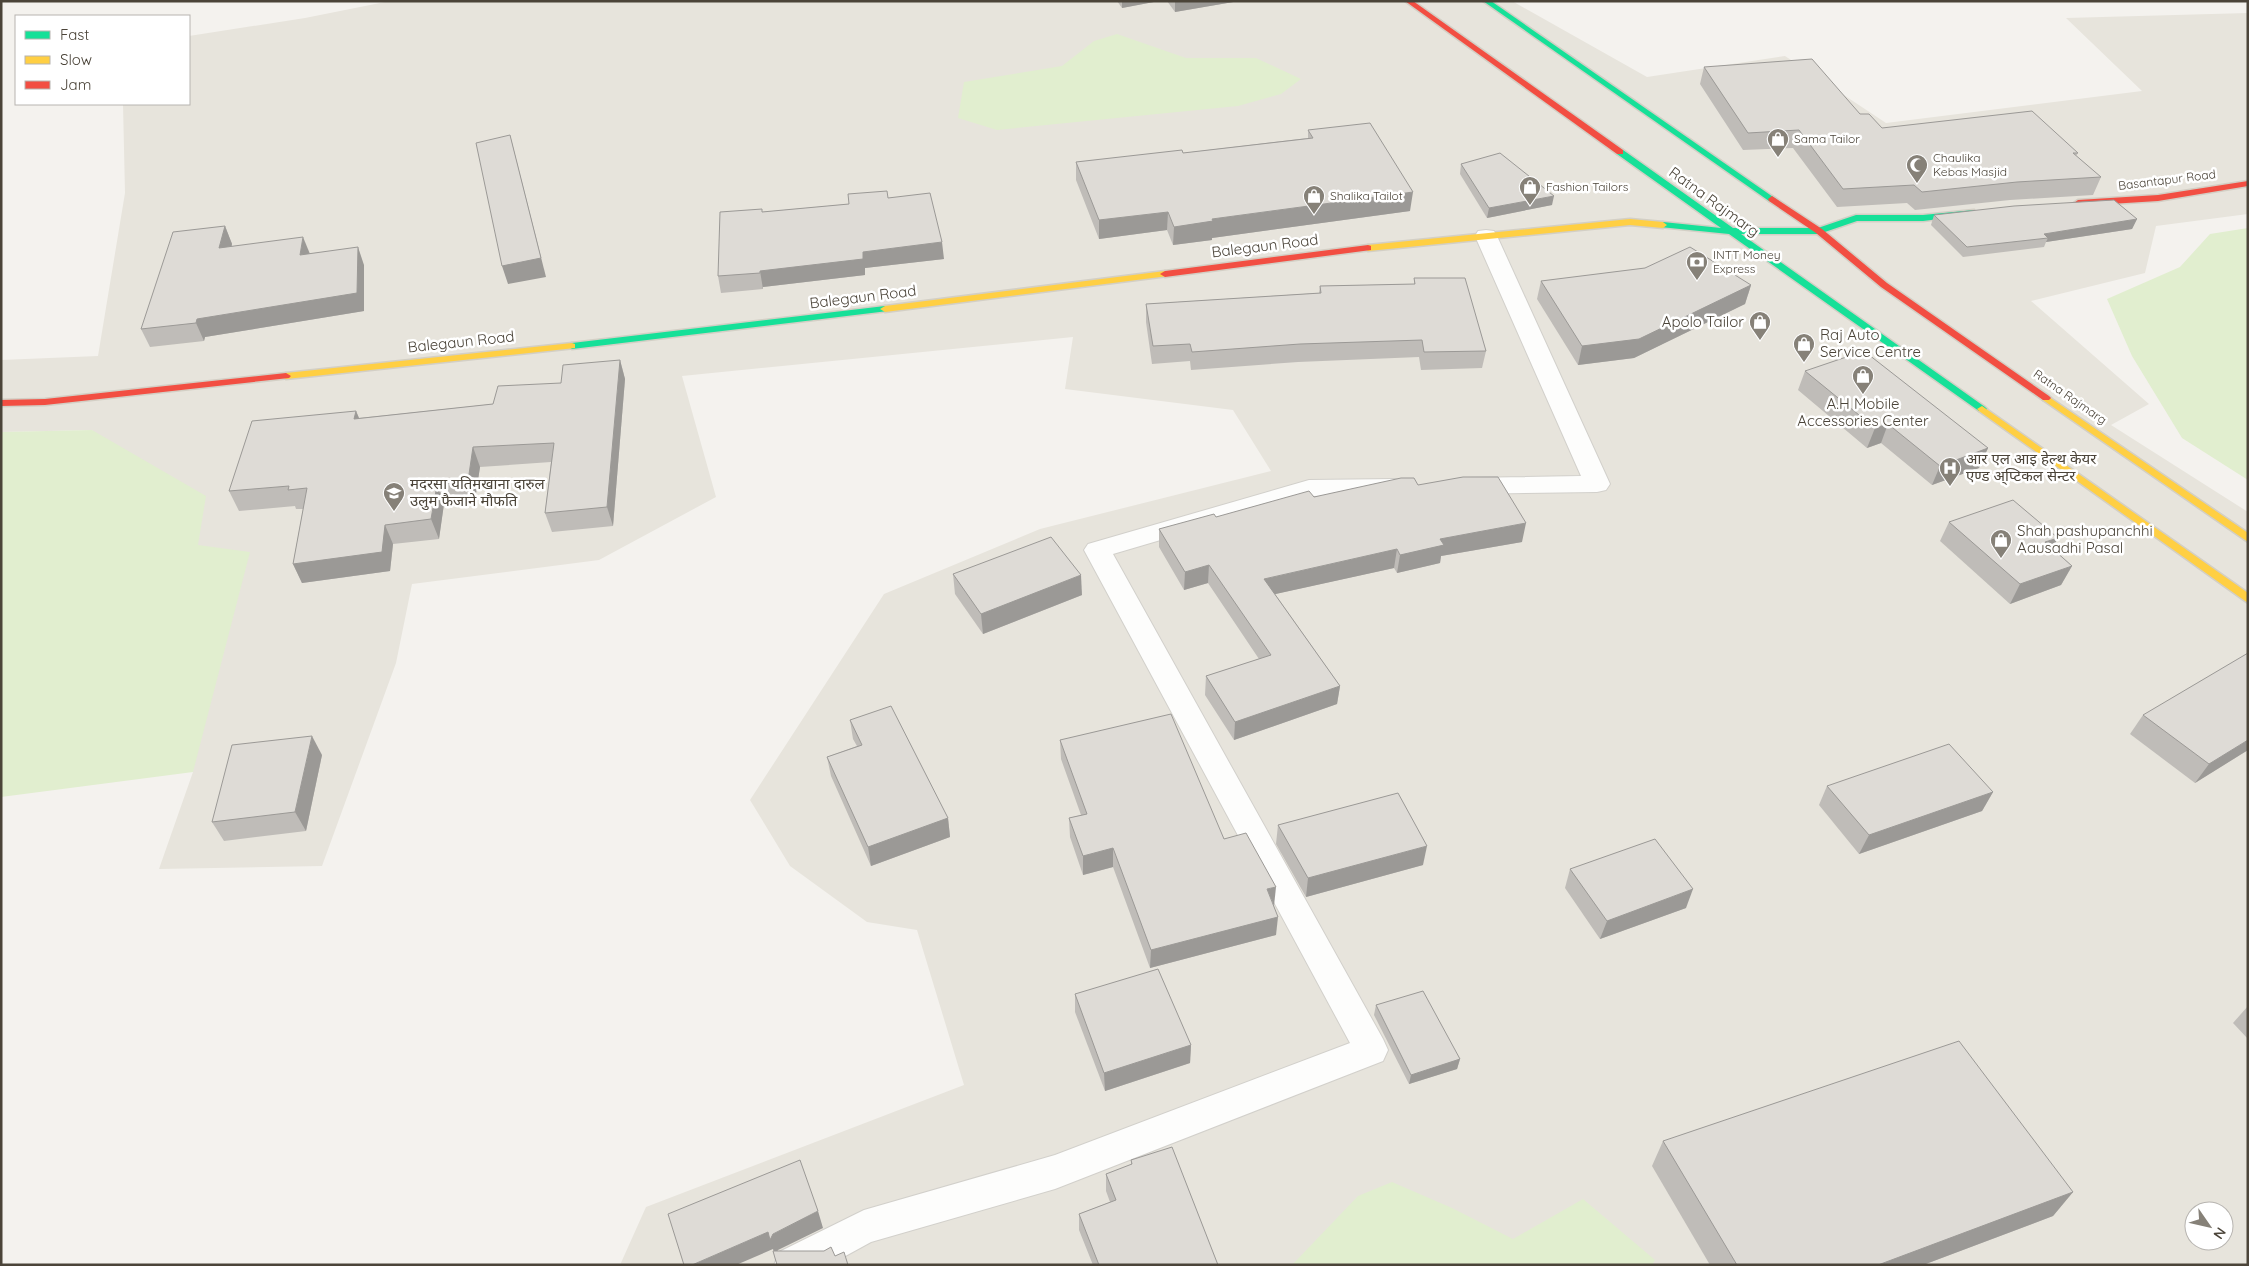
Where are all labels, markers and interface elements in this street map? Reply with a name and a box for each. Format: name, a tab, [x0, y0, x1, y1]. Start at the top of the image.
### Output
legend	[15, 15, 190, 105]
text: Fast	[60, 25, 89, 44]
text: Slow	[60, 50, 92, 69]
text: Jam	[60, 75, 91, 94]
shop icon: Sama Tailor	[1766, 127, 1790, 158]
place label: Sama Tailor	[1794, 131, 1860, 146]
place label: Chaulika Kebas Masjid	[1933, 150, 2007, 179]
mosque icon: Chaulika Kebas Masjid	[1905, 153, 1929, 184]
street label: Ratna Rajmarg	[1665, 162, 1763, 241]
street label: Basantapur Road	[2117, 166, 2217, 193]
shop icon: Fashion Tailors	[1518, 175, 1542, 206]
place label: Fashion Tailors	[1546, 179, 1629, 194]
shop icon: Shalika Tailot	[1302, 184, 1326, 215]
place label: Shalika Tailot	[1330, 188, 1403, 203]
street label: Balegaun Road	[1211, 230, 1319, 261]
place label: INTT Money Express	[1713, 247, 1781, 276]
bank icon: INTT Money Express	[1685, 250, 1709, 281]
street label: Balegaun Road	[809, 281, 917, 312]
shop icon: Apolo Tailor	[1748, 310, 1772, 341]
place label: Apolo Tailor	[1662, 312, 1744, 331]
place label: Raj Auto Service Centre	[1820, 325, 1921, 361]
street label: Balegaun Road	[407, 326, 515, 357]
shop icon: Raj Auto Service Centre	[1792, 332, 1816, 363]
shop icon: A.H Mobile Accessories Center	[1851, 364, 1875, 395]
street label: Ratna Rajmarg	[2031, 366, 2110, 427]
place label: A.H Mobile Accessories Center	[1797, 394, 1929, 430]
place label: आर एल आइ हेल्थ केयर एण्ड अ्प्टिकल सेन्टर	[1966, 449, 2097, 486]
hospital icon: आर एल आइ हेल्थ केयर एण्ड अ्प्टिकल सेन्टर	[1938, 456, 1962, 487]
place label: मदरसा यतिमखाना दारुल उलुम फैजाने माैफति	[410, 474, 546, 511]
school or university icon: मदरसा यतिमखाना दारुल उलुम फैजाने माैफति	[382, 481, 406, 512]
place label: Shah pashupanchhi Aausadhi Pasal	[2017, 521, 2153, 557]
shop icon: Shah pashupanchhi Aausadhi Pasal	[1989, 528, 2013, 559]
north arrow	[2184, 1201, 2234, 1251]
text: N	[2209, 1224, 2230, 1243]

